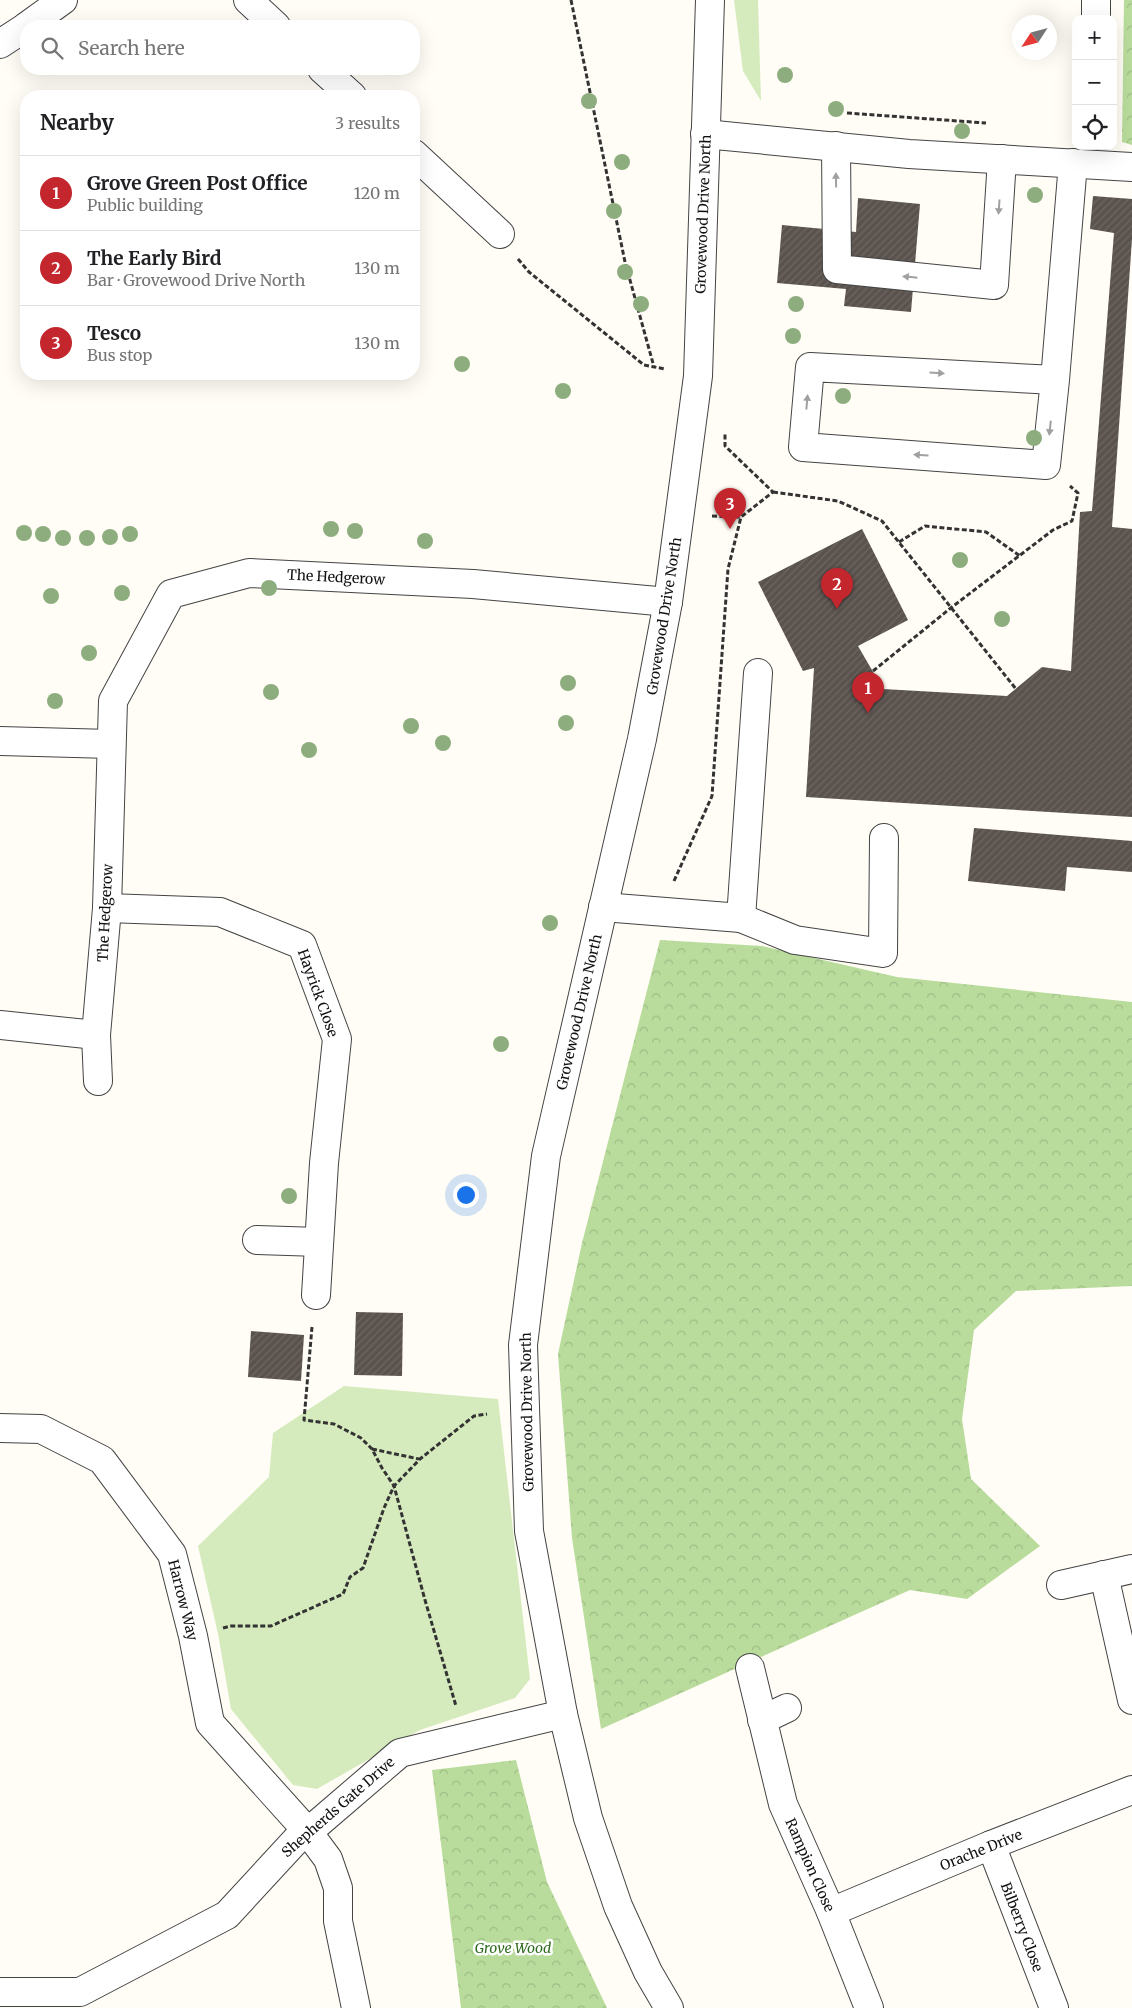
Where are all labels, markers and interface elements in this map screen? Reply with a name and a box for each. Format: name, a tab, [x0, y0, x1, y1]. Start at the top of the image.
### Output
north arrow	[1012, 15, 1057, 60]
map controls	[1072, 15, 1117, 150]
button: +	[1072, 15, 1117, 60]
search box	[20, 20, 420, 75]
icon: search	[38, 34, 66, 62]
text: Search here	[78, 36, 185, 60]
button: −	[1072, 60, 1117, 105]
button: locate	[1072, 105, 1117, 150]
text: Nearby	[40, 109, 114, 136]
text: 3 results	[335, 113, 400, 133]
street label: Grovewood Drive North	[691, 134, 715, 294]
text: Grove Green Post Office	[87, 171, 308, 195]
one-way arrow	[832, 171, 840, 187]
text: 1	[52, 183, 60, 203]
text: 120 m	[354, 183, 400, 203]
text: Public building	[87, 195, 203, 215]
one-way arrow	[995, 200, 1003, 216]
text: The Early Bird	[87, 246, 221, 270]
text: 2	[51, 258, 61, 278]
text: 130 m	[354, 258, 400, 278]
text: Bar · Grovewood Drive North	[87, 270, 305, 290]
one-way arrow	[901, 272, 917, 280]
text: Tesco	[87, 321, 141, 345]
text: 3	[51, 333, 61, 353]
text: 130 m	[354, 333, 400, 353]
text: Bus stop	[87, 345, 152, 365]
one-way arrow	[929, 370, 945, 378]
one-way arrow	[803, 394, 811, 410]
one-way arrow	[1046, 421, 1054, 437]
one-way arrow	[913, 451, 929, 459]
pin: 3	[714, 488, 746, 529]
street label: Grovewood Drive North	[643, 536, 685, 696]
street label: The Hedgerow	[287, 565, 386, 589]
pin: 2	[821, 568, 853, 609]
pin: 1	[852, 672, 884, 713]
street label: The Hedgerow	[93, 863, 117, 962]
street label: Grovewood Drive North	[552, 932, 606, 1092]
street label: Hayrick Close	[294, 947, 342, 1039]
your location	[453, 1182, 479, 1208]
street label: Grovewood Drive North	[517, 1332, 537, 1492]
street label: Harrow Way	[164, 1558, 202, 1643]
street label: Shepherds Gate Drive	[278, 1753, 398, 1861]
street label: Rampion Close	[781, 1815, 839, 1915]
street label: Orache Drive	[937, 1825, 1025, 1875]
street label: Bilberry Close	[997, 1880, 1047, 1974]
park label: Grove Wood	[475, 1939, 551, 1957]

